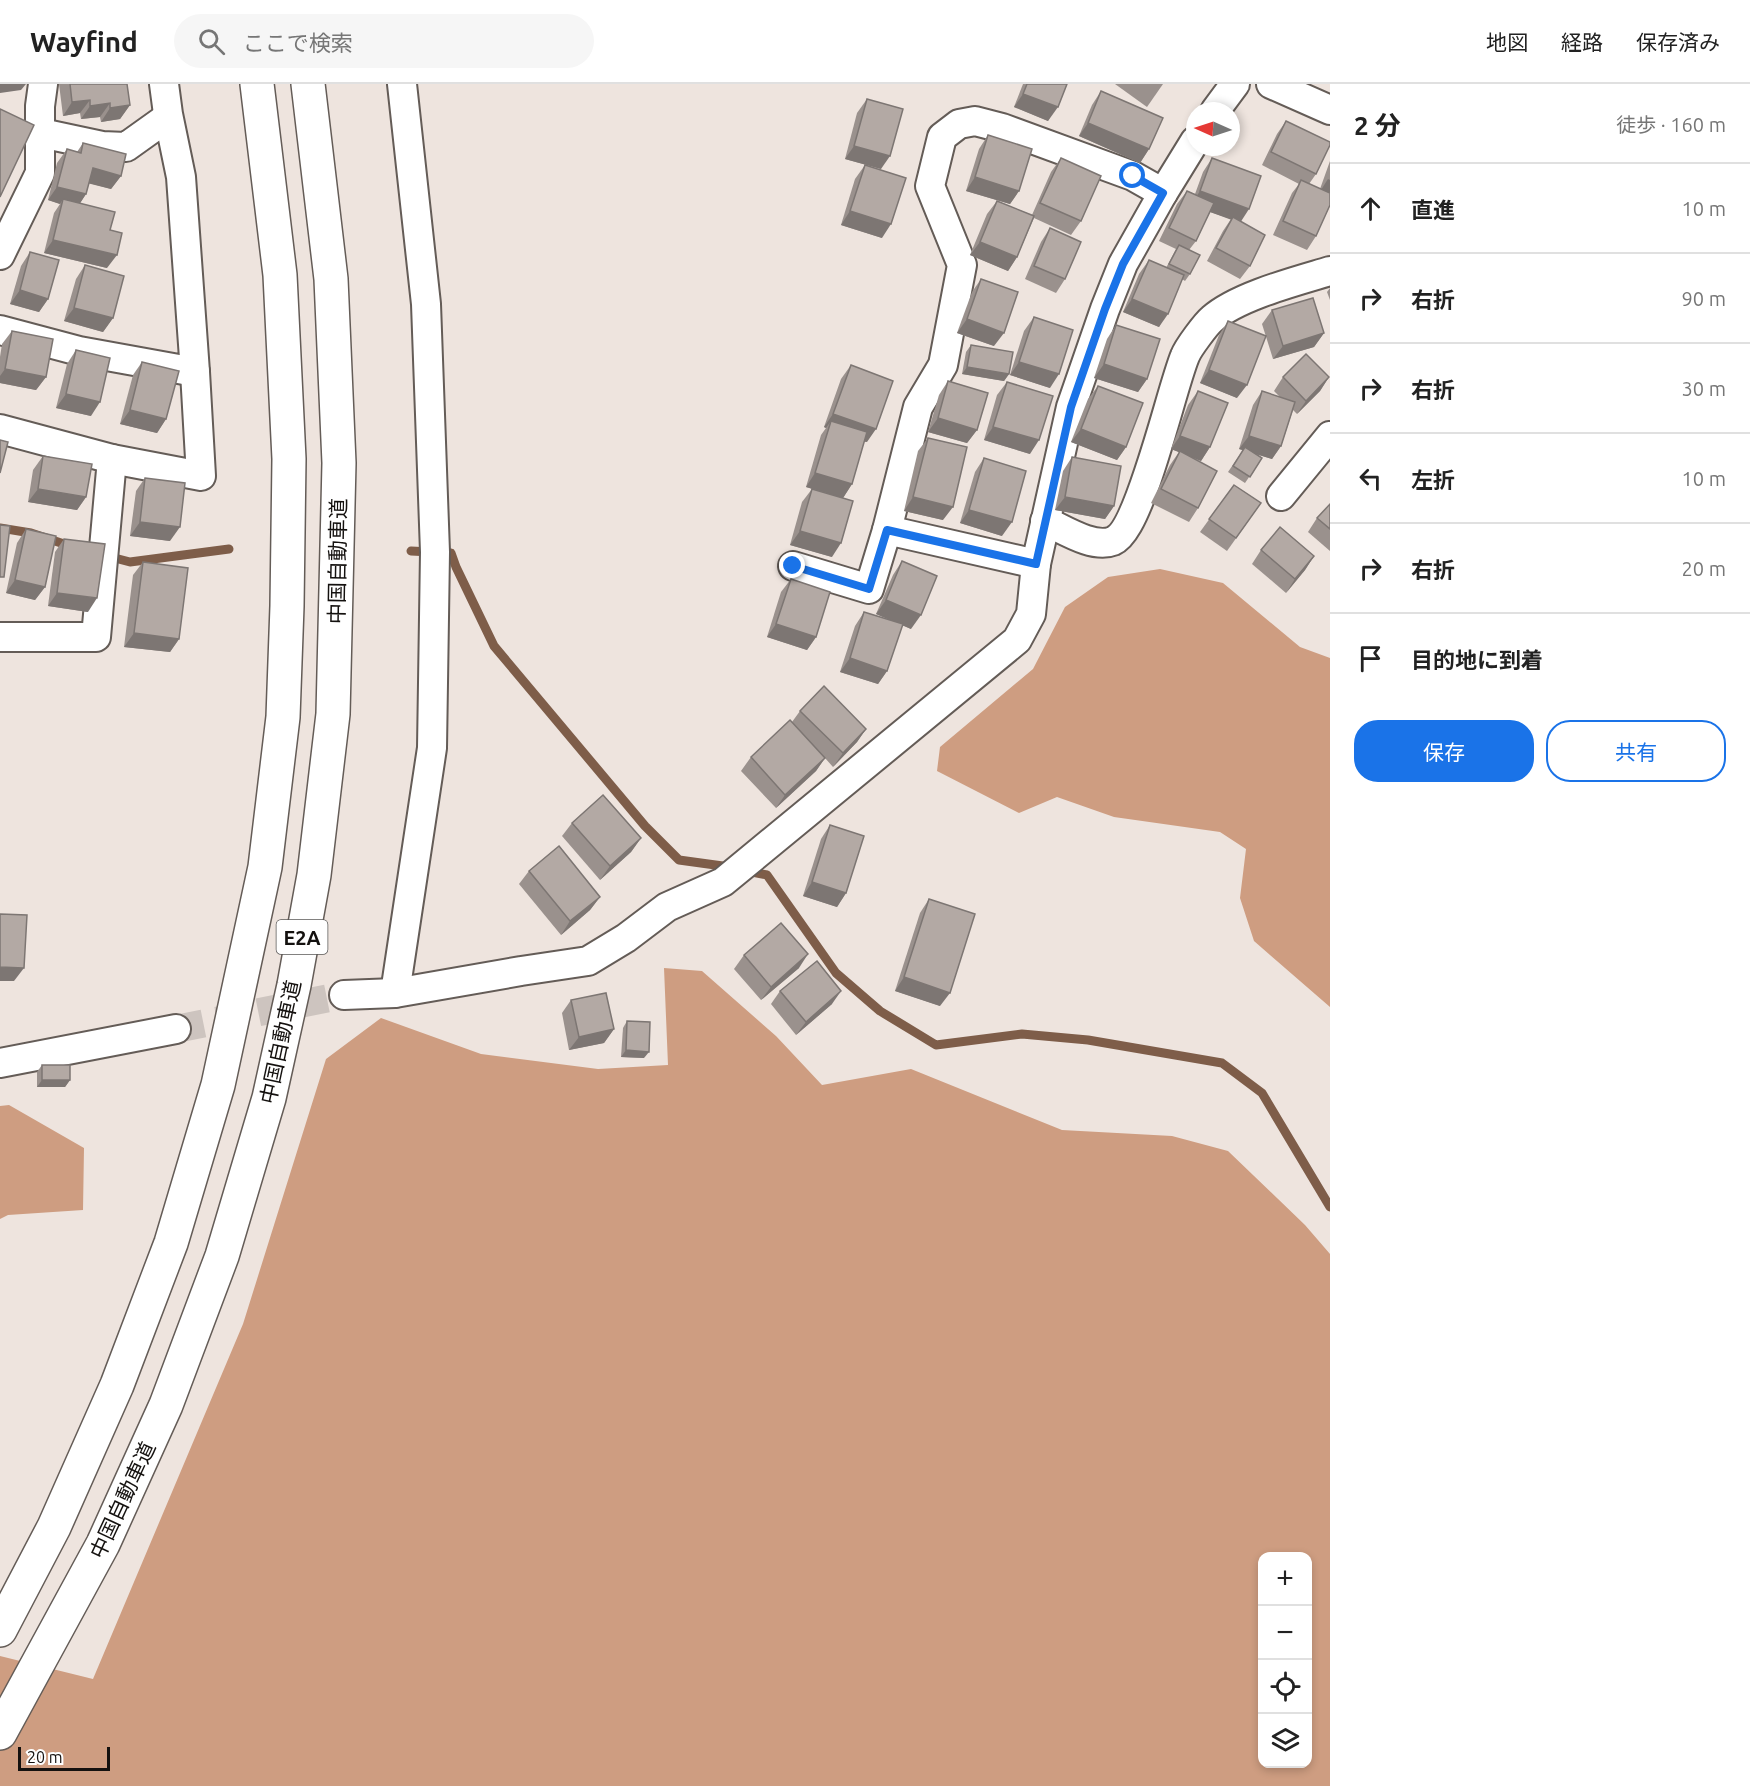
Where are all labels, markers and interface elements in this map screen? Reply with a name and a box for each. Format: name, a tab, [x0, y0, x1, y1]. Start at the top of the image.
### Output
search box	[174, 14, 594, 68]
icon: search	[195, 25, 228, 58]
text: Wayfind	[30, 26, 138, 57]
text: ここで検索	[243, 30, 353, 55]
text: 地図	[1486, 30, 1528, 54]
text: 経路	[1561, 30, 1603, 54]
text: 保存済み	[1636, 30, 1720, 54]
north arrow	[1186, 102, 1240, 156]
text: 2 分	[1354, 111, 1401, 140]
text: 徒歩 · 160 m	[1616, 113, 1726, 136]
route start	[1119, 162, 1145, 188]
icon: ahead	[1354, 192, 1387, 225]
text: 直進	[1411, 197, 1455, 222]
text: 10 m	[1682, 197, 1726, 220]
icon: right	[1354, 282, 1387, 315]
text: 右折	[1411, 287, 1455, 312]
text: 90 m	[1682, 287, 1726, 310]
icon: right	[1354, 372, 1387, 405]
text: 右折	[1411, 377, 1455, 402]
text: 30 m	[1682, 377, 1726, 400]
icon: left	[1354, 462, 1387, 495]
text: 左折	[1411, 467, 1455, 492]
text: 10 m	[1682, 467, 1726, 490]
street label: 中国自動車道	[324, 498, 350, 624]
route end	[779, 552, 805, 578]
icon: right	[1354, 552, 1387, 585]
text: 右折	[1411, 557, 1455, 582]
text: 20 m	[1682, 557, 1726, 580]
icon: arrive	[1354, 642, 1387, 675]
text: 目的地に到着	[1411, 647, 1543, 672]
button: 保存	[1354, 720, 1534, 782]
button: 共有	[1546, 720, 1726, 782]
road number: E2A	[276, 920, 328, 954]
street label: 中国自動車道	[255, 978, 305, 1106]
street label: 中国自動車道	[84, 1438, 160, 1562]
map controls	[1258, 1552, 1312, 1768]
button: +	[1258, 1552, 1312, 1606]
button: −	[1258, 1606, 1312, 1660]
button: locate	[1258, 1660, 1312, 1714]
button: layers	[1258, 1714, 1312, 1768]
scale bar	[18, 1744, 110, 1772]
text: 20 m	[27, 1748, 63, 1766]

